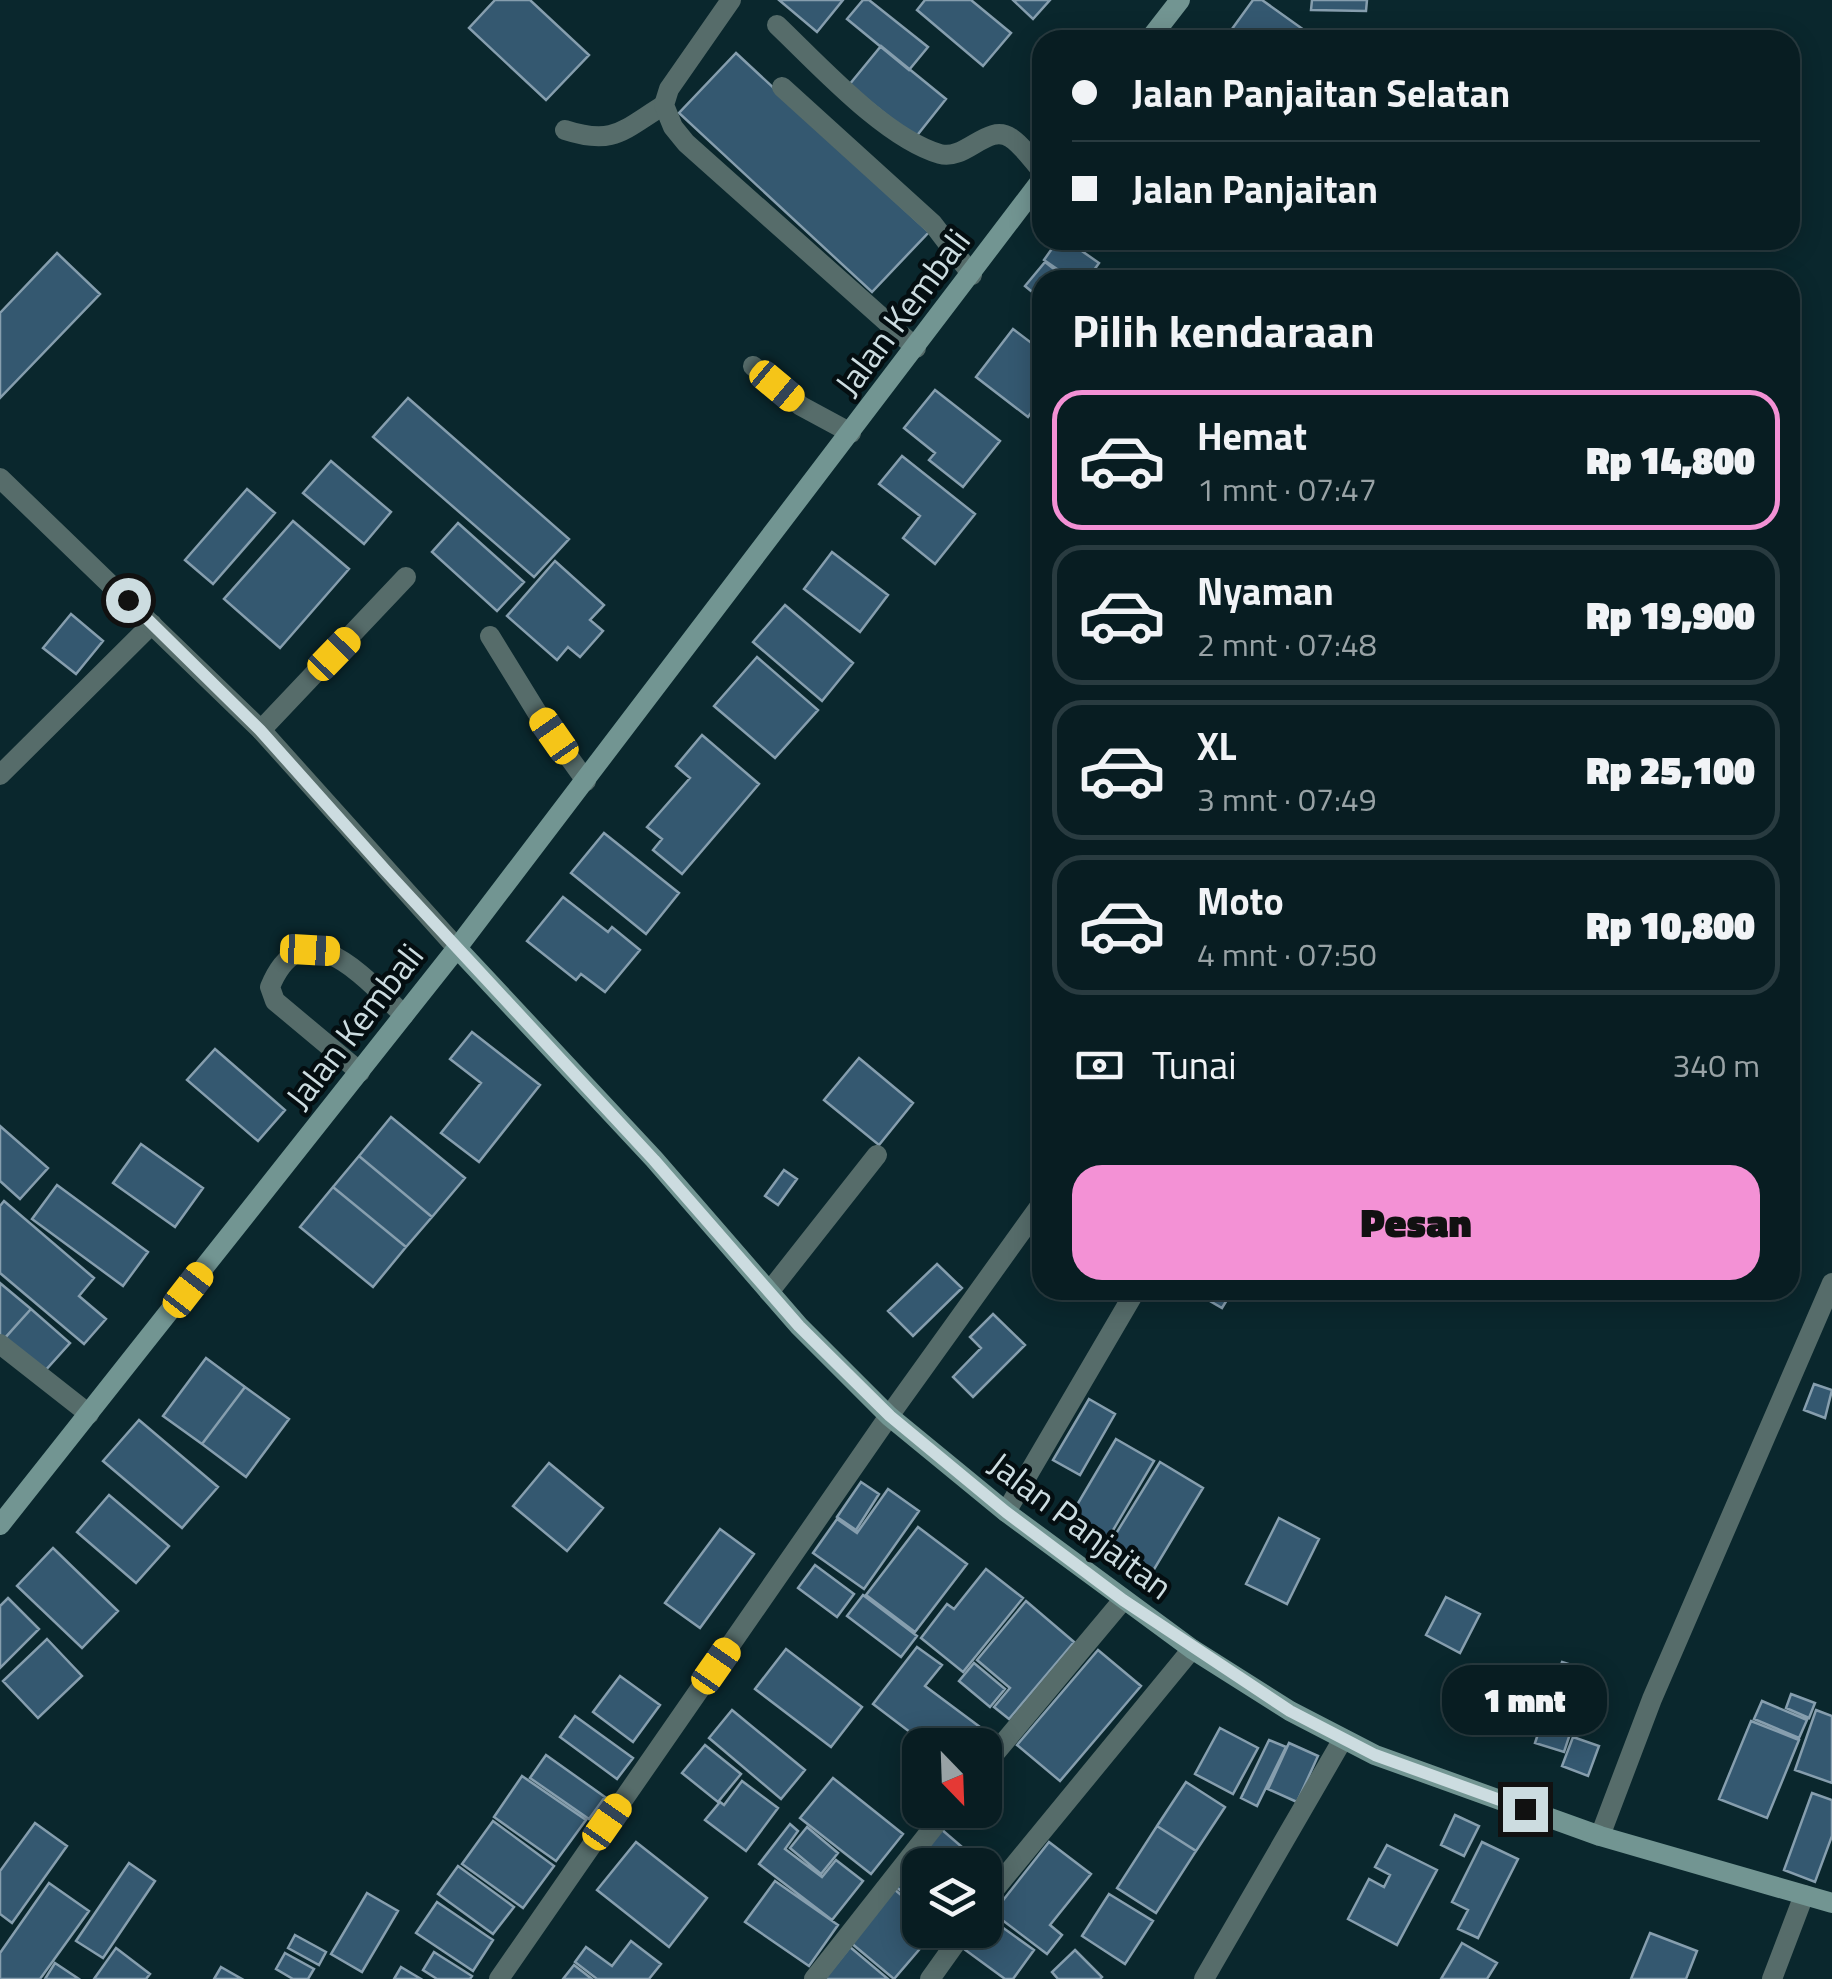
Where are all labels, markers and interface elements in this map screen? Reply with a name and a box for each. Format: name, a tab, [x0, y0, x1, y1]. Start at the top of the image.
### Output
text: Jalan Panjaitan Selatan	[1132, 64, 1510, 122]
text: Jalan Panjaitan	[1132, 160, 1378, 218]
street label: Jalan Kembali	[821, 217, 983, 407]
text: Pilih kendaraan	[1072, 296, 1375, 364]
car	[744, 355, 810, 417]
text: Hemat	[1197, 407, 1307, 465]
icon: car	[1077, 415, 1167, 505]
text: Rp 14,800	[1586, 431, 1755, 489]
text: 1 mnt · 07:47	[1197, 465, 1377, 513]
text: Nyaman	[1197, 562, 1334, 620]
icon: car	[1077, 570, 1167, 660]
route start	[106, 578, 151, 623]
text: Rp 19,900	[1586, 586, 1755, 644]
text: 2 mnt · 07:48	[1197, 620, 1377, 668]
car	[302, 622, 366, 686]
car	[525, 703, 583, 769]
text: XL	[1197, 717, 1237, 775]
icon: car	[1077, 725, 1167, 815]
text: Rp 25,100	[1586, 741, 1755, 799]
text: 3 mnt · 07:49	[1197, 775, 1377, 823]
text: Moto	[1197, 872, 1284, 930]
icon: car	[1077, 880, 1167, 970]
text: Rp 10,800	[1586, 896, 1755, 954]
text: 4 mnt · 07:50	[1197, 930, 1377, 978]
street label: Jalan Kembali	[272, 931, 436, 1121]
car	[279, 933, 341, 967]
text: Tunai	[1152, 1036, 1237, 1094]
icon: cash	[1072, 1038, 1127, 1093]
text: 340 m	[1672, 1041, 1760, 1089]
button: Pesan	[1072, 1165, 1760, 1280]
car	[158, 1257, 218, 1323]
street label: Jalan Panjaitan	[978, 1438, 1184, 1612]
car	[687, 1633, 745, 1699]
callout: 1 mnt	[1442, 1664, 1608, 1734]
text: 1 mnt	[1483, 1676, 1566, 1724]
north arrow	[902, 1728, 1002, 1828]
map controls	[902, 1728, 1002, 1948]
route end	[1503, 1787, 1548, 1832]
car	[578, 1789, 636, 1855]
button: layers	[902, 1848, 1002, 1948]

